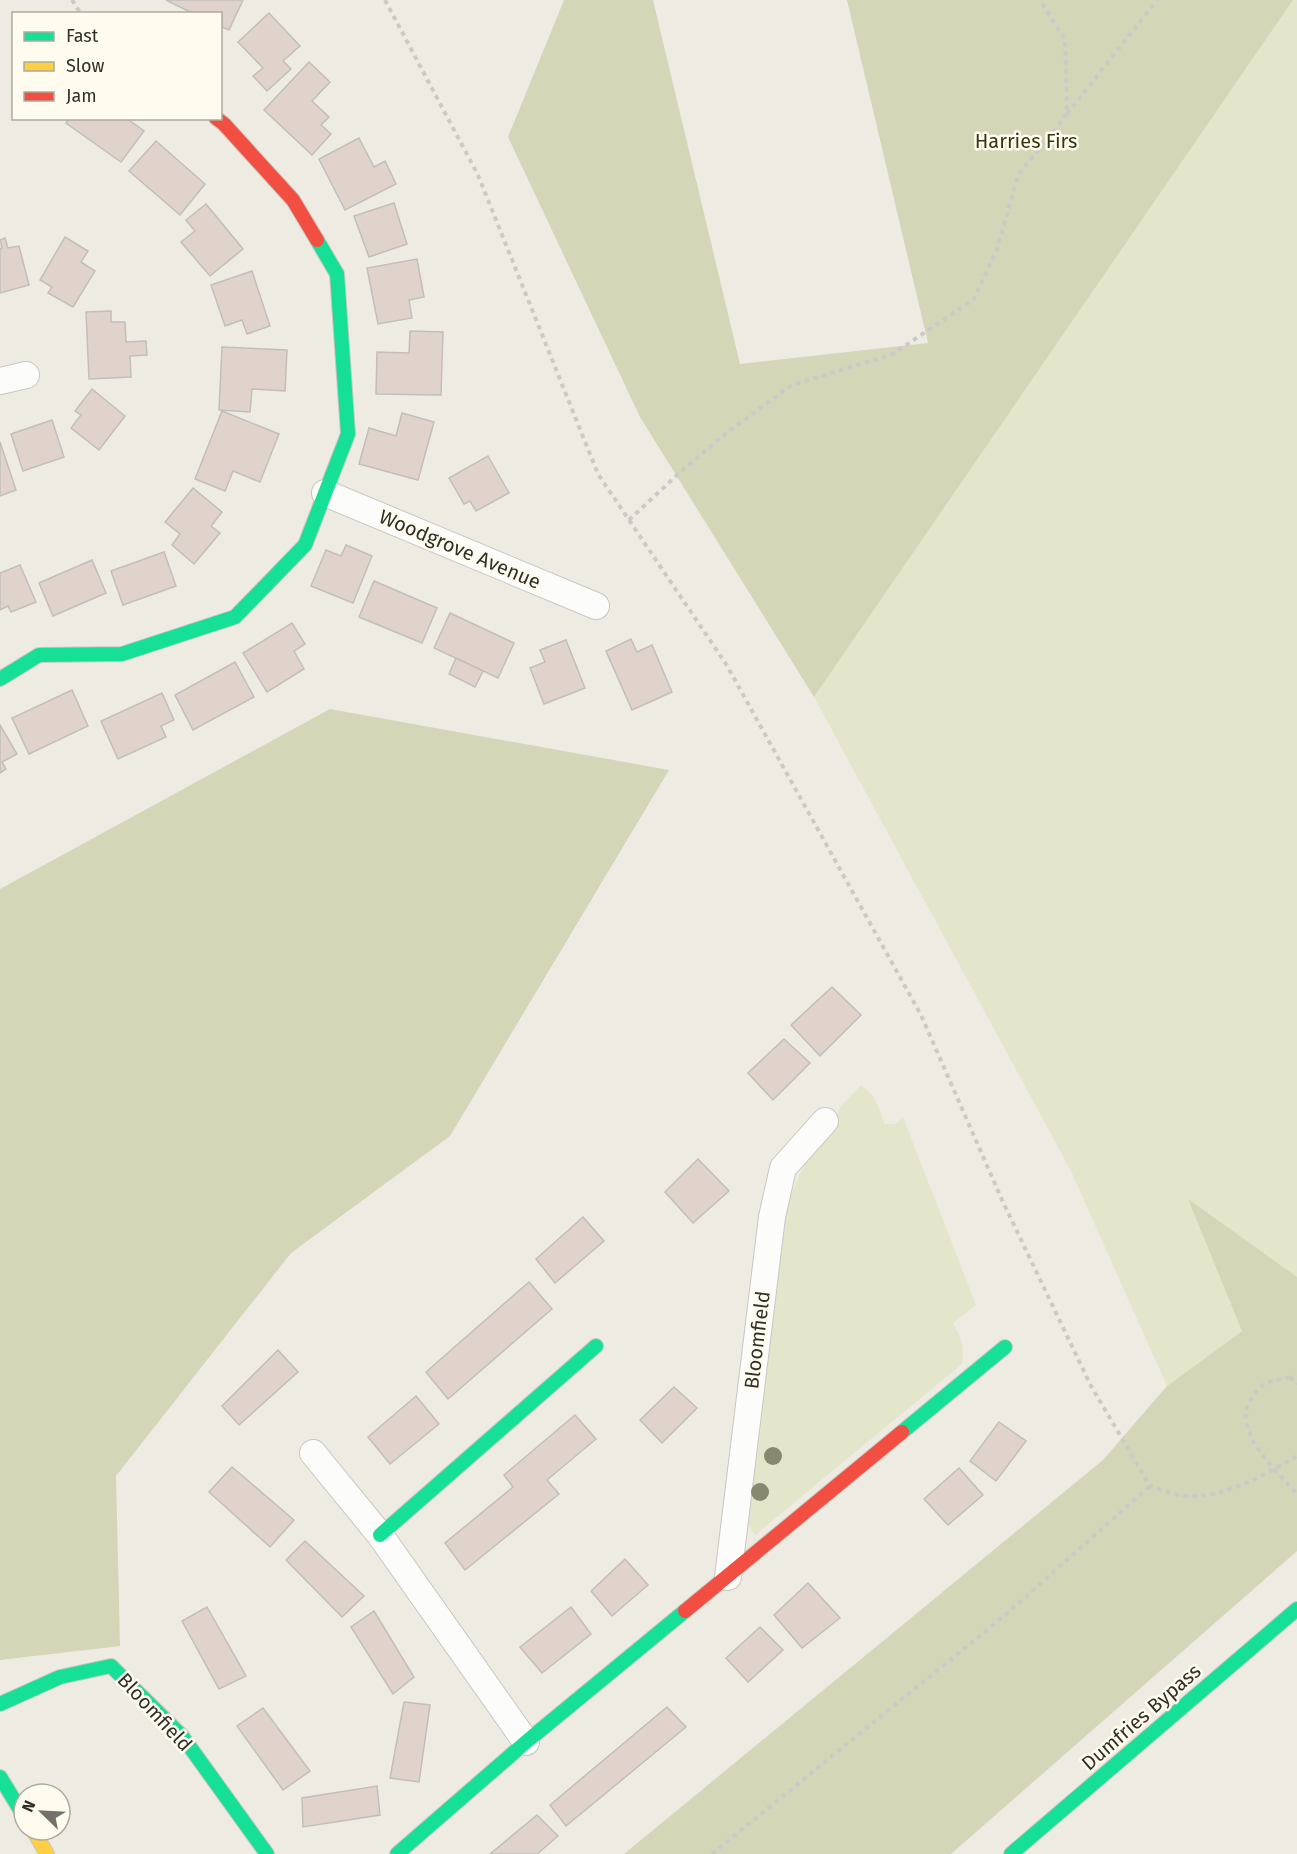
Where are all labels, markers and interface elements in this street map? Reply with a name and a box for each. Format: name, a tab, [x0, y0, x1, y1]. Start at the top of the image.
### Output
legend	[12, 12, 222, 120]
text: Fast	[66, 25, 99, 47]
text: Slow	[66, 55, 105, 77]
text: Jam	[66, 85, 97, 107]
park label: Harries Firs	[975, 129, 1077, 153]
street label: Woodgrove Avenue	[376, 504, 544, 594]
street label: Bloomfield	[739, 1290, 775, 1390]
street label: Dumfries Bypass	[1076, 1659, 1206, 1775]
street label: Bloomfield	[113, 1668, 197, 1756]
north arrow	[12, 1782, 72, 1842]
text: N	[18, 1797, 40, 1815]

